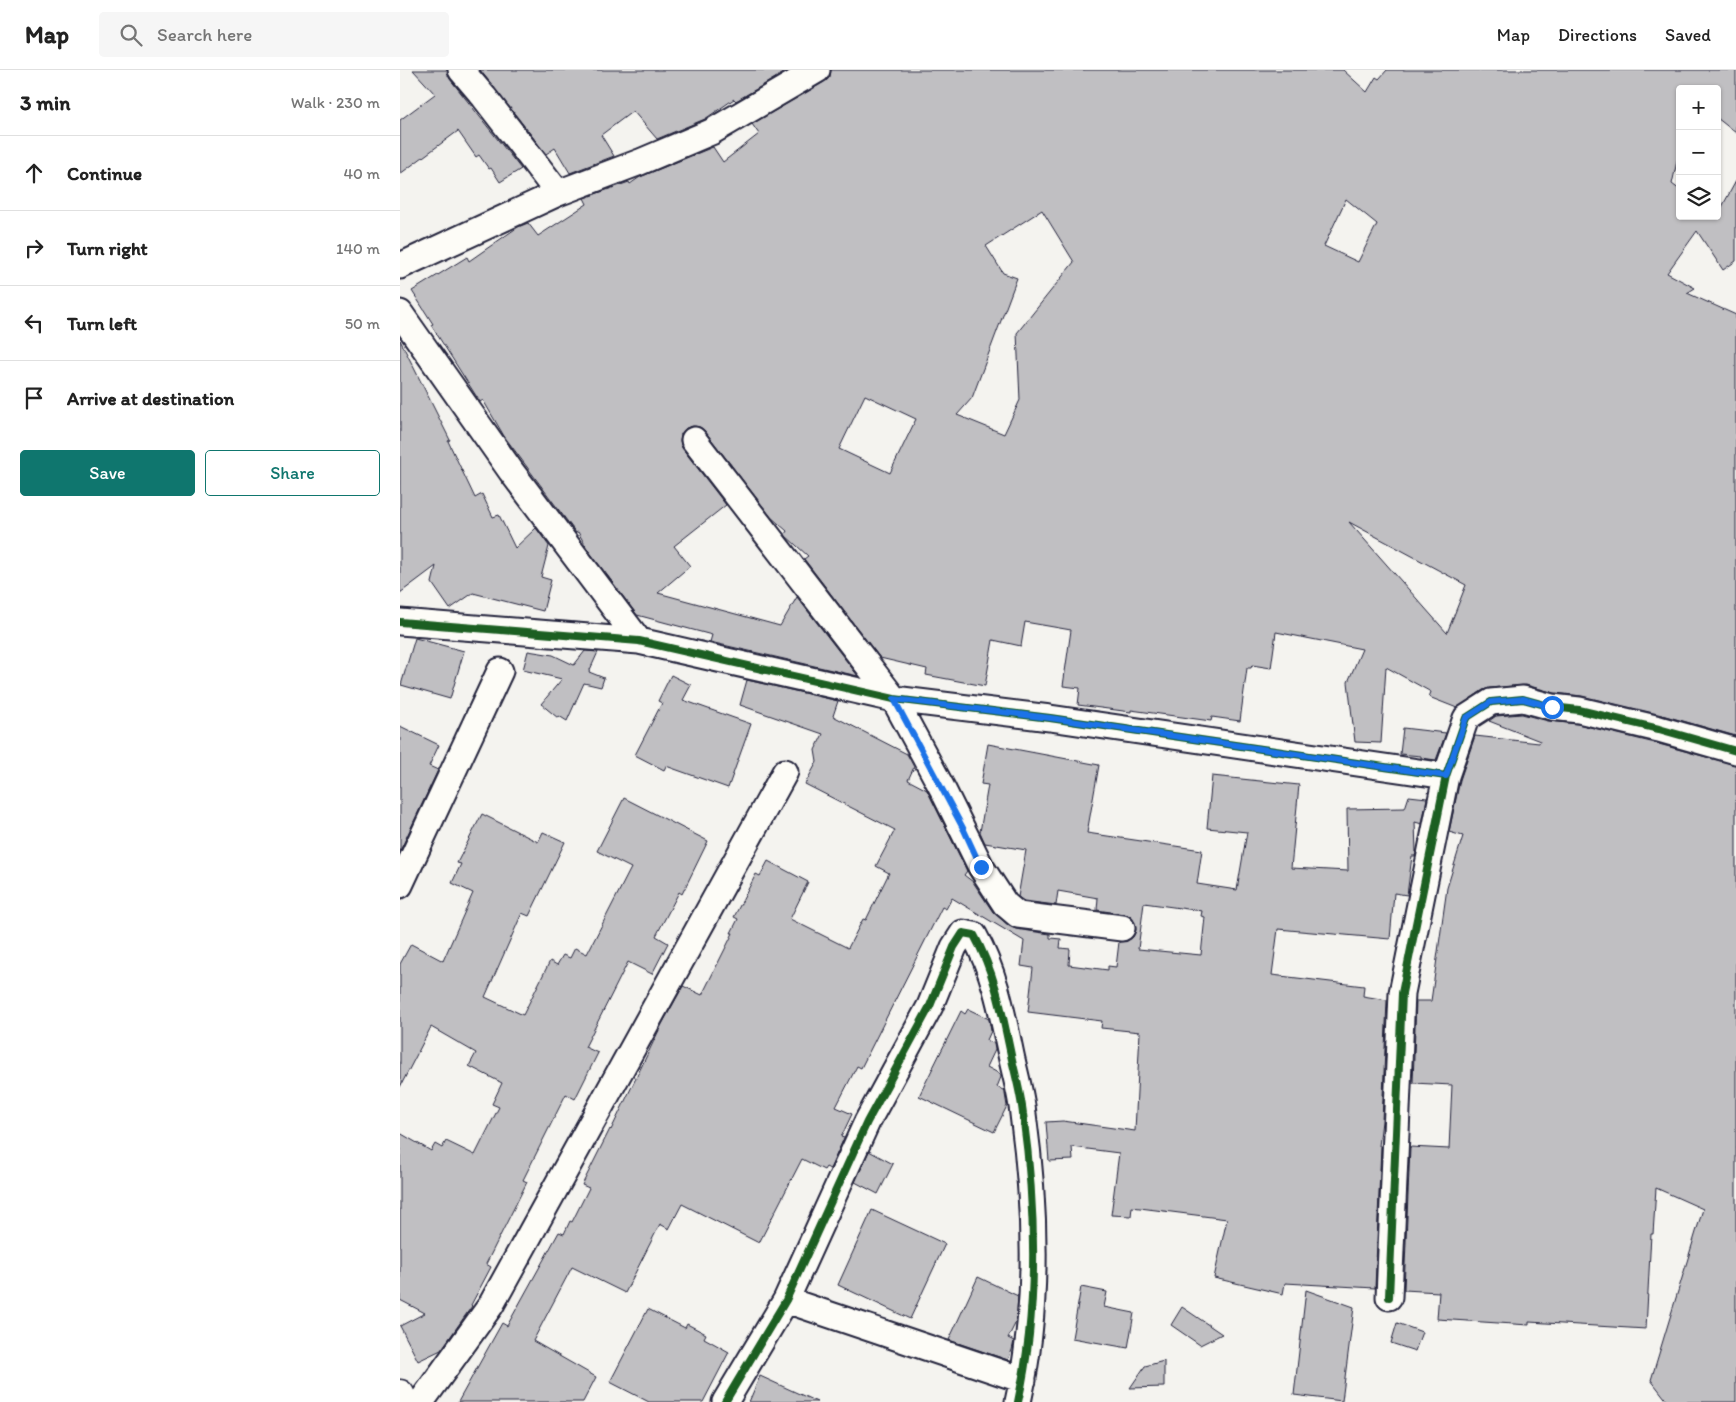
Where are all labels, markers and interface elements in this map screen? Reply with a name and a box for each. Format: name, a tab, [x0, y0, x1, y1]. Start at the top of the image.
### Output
search box	[99, 12, 449, 57]
text: Map	[25, 20, 69, 49]
icon: search	[117, 21, 145, 49]
text: Search here	[157, 23, 252, 46]
text: Map	[1497, 24, 1530, 46]
text: Directions	[1558, 24, 1637, 46]
text: Saved	[1665, 24, 1711, 46]
map controls	[1676, 85, 1721, 220]
button: +	[1676, 85, 1721, 130]
text: 3 min	[20, 90, 70, 115]
text: Walk · 230 m	[291, 93, 380, 112]
button: −	[1676, 130, 1721, 175]
icon: ahead	[20, 159, 48, 187]
text: Continue	[67, 162, 142, 185]
text: 40 m	[343, 164, 380, 183]
button: layers	[1676, 175, 1721, 220]
icon: right	[20, 234, 48, 262]
text: Turn right	[67, 237, 148, 260]
text: 140 m	[336, 239, 380, 258]
icon: left	[20, 309, 48, 337]
text: Turn left	[67, 312, 137, 335]
text: 50 m	[345, 314, 380, 333]
icon: arrive	[20, 384, 48, 412]
text: Arrive at destination	[67, 387, 234, 410]
button: Save	[20, 450, 195, 496]
button: Share	[205, 450, 380, 496]
route start	[1541, 696, 1564, 719]
route end	[970, 856, 993, 879]

